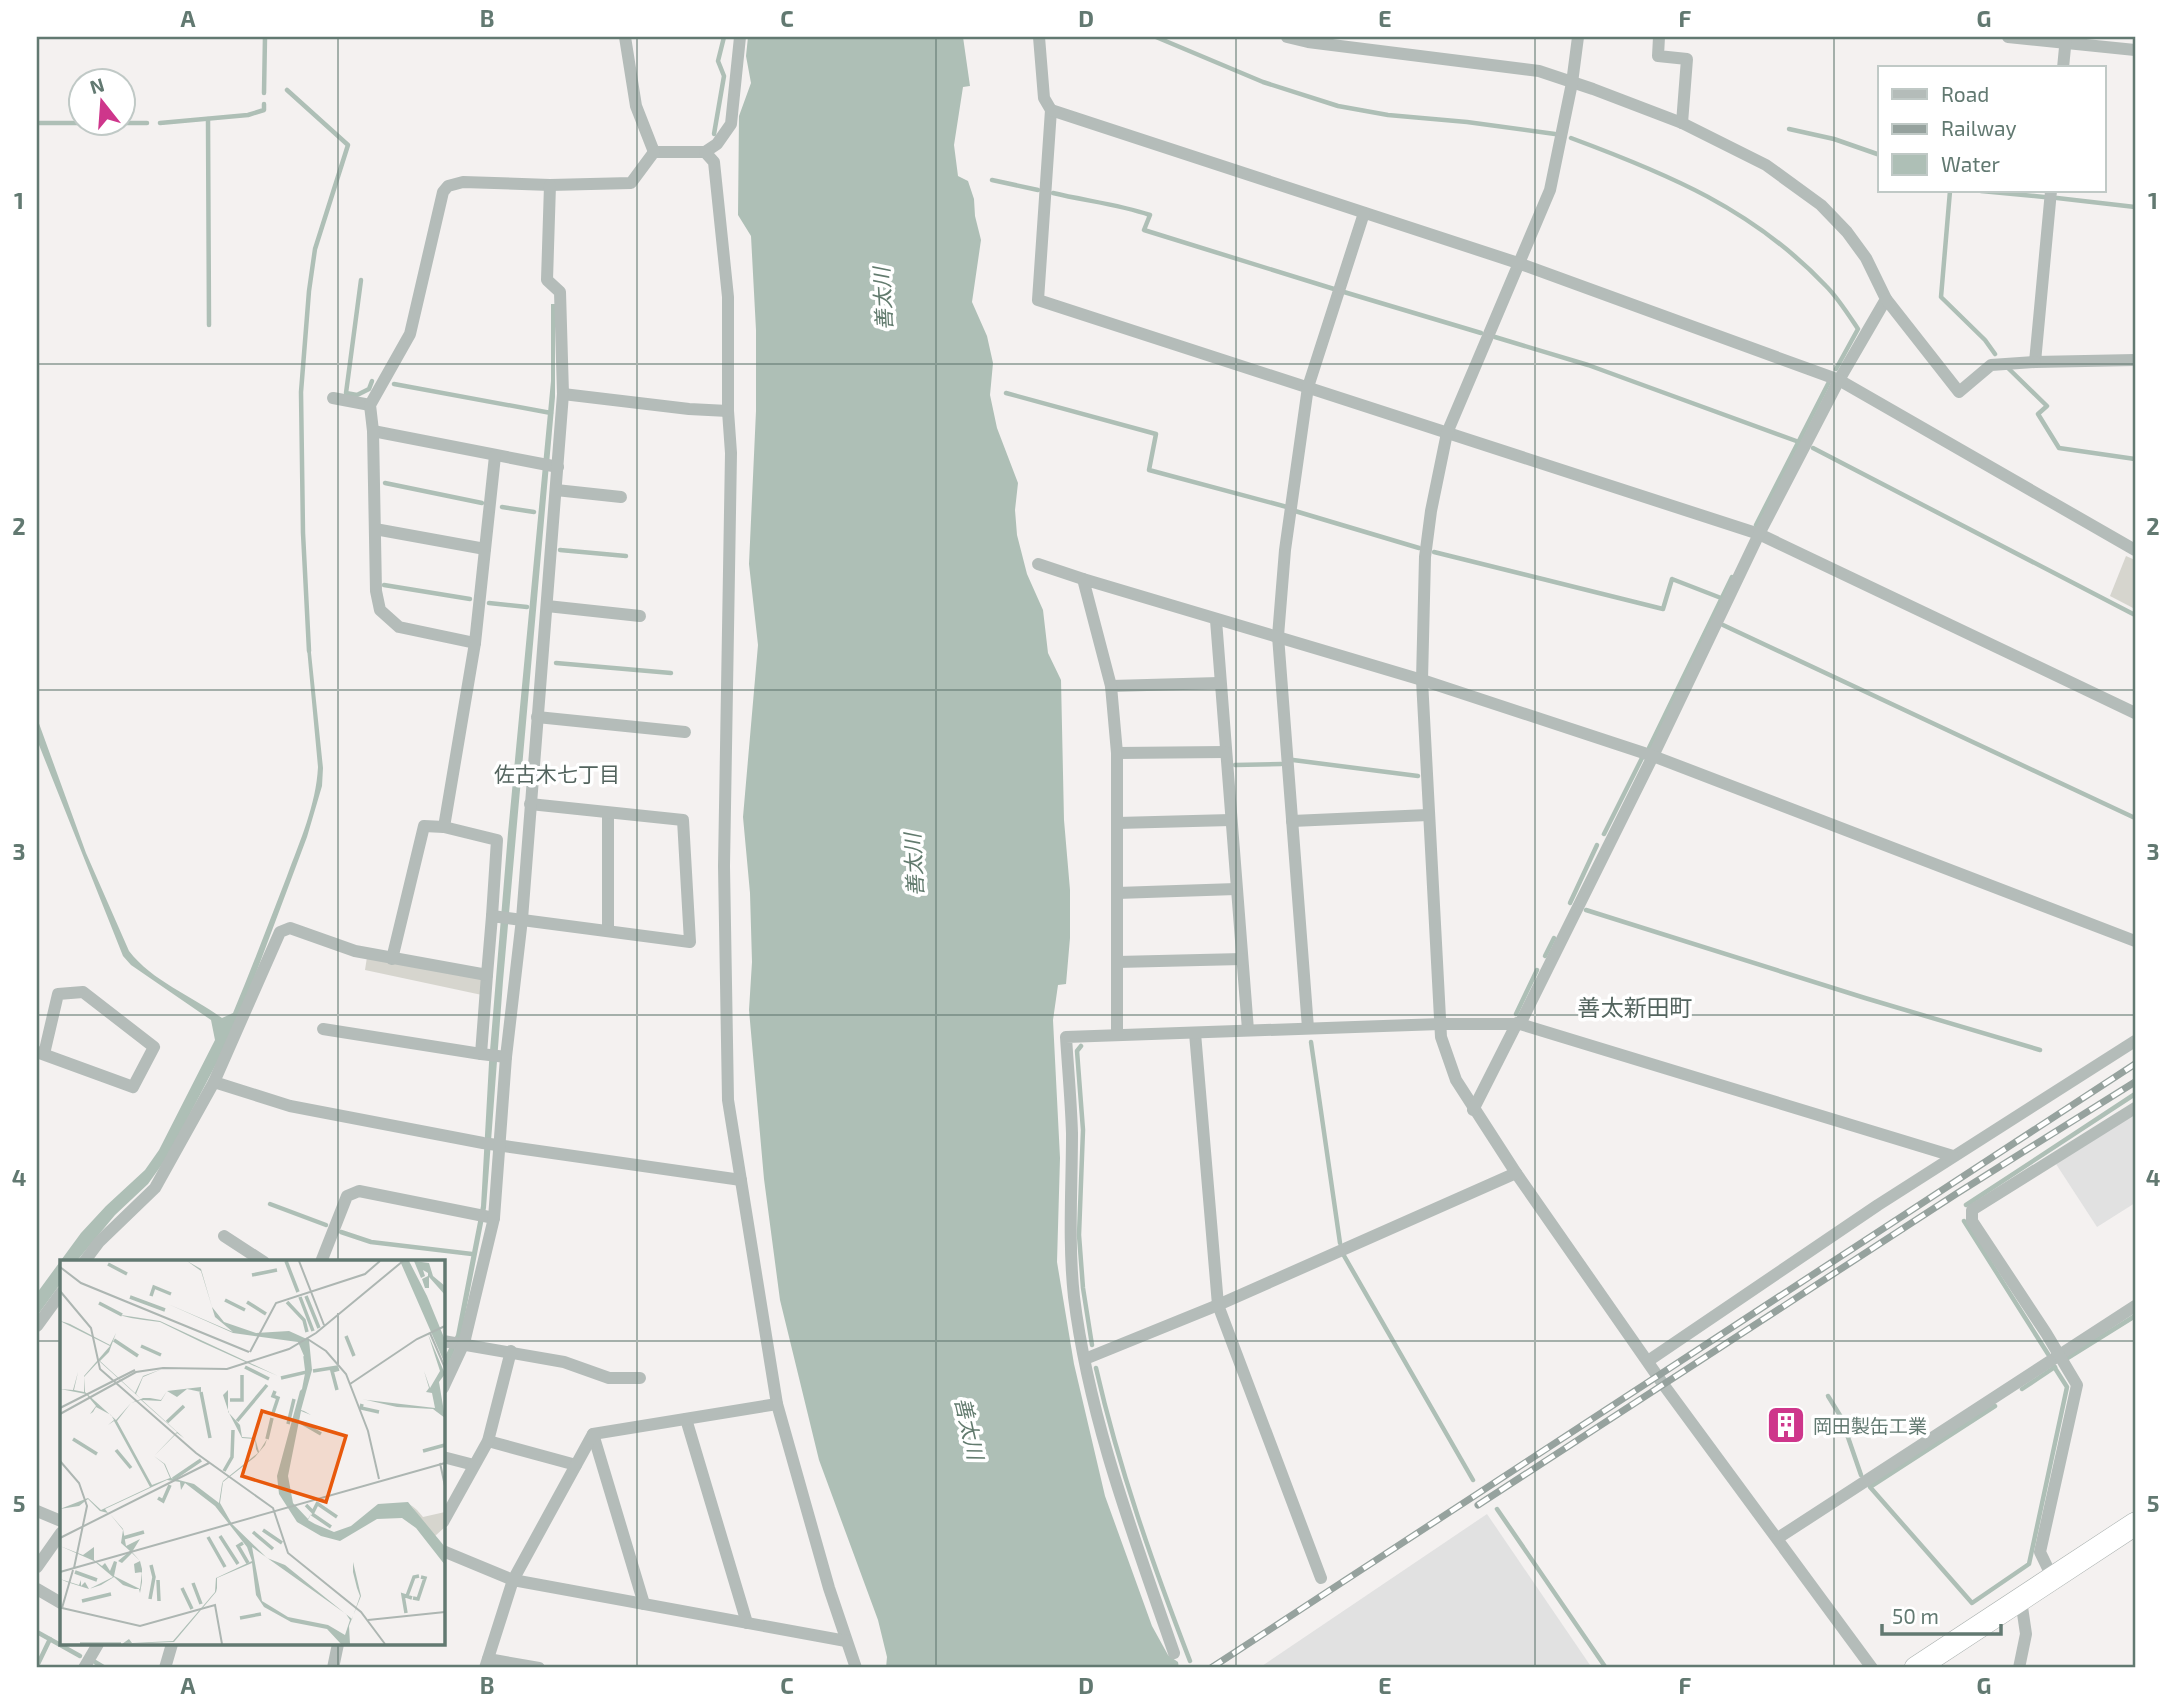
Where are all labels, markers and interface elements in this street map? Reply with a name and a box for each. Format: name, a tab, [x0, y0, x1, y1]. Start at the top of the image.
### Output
text: A	[180, 4, 196, 32]
text: B	[480, 4, 494, 32]
text: C	[780, 4, 794, 32]
text: D	[1078, 4, 1094, 32]
text: E	[1378, 4, 1392, 32]
text: F	[1679, 4, 1692, 32]
text: G	[1977, 4, 1991, 32]
north arrow	[66, 66, 136, 136]
legend	[1878, 66, 2106, 192]
text: N	[87, 72, 107, 98]
text: Road	[1941, 81, 1989, 106]
text: Railway	[1941, 115, 2017, 140]
text: Water	[1941, 151, 2000, 176]
text: 1	[14, 186, 24, 214]
text: 1	[2148, 186, 2158, 214]
water label: 善太川	[868, 265, 896, 331]
text: 2	[12, 512, 26, 540]
text: 2	[2146, 512, 2160, 540]
district label: 佐古木七丁目	[494, 761, 620, 786]
water label: 善太川	[899, 831, 927, 897]
text: 3	[12, 837, 26, 865]
text: 3	[2146, 837, 2160, 865]
district label: 善太新田町	[1578, 993, 1693, 1021]
text: 4	[12, 1163, 26, 1191]
text: 4	[2146, 1163, 2160, 1191]
inset map	[60, 1260, 444, 1646]
water label: 善太川	[951, 1394, 990, 1463]
building icon: 岡田製缶工業	[1765, 1404, 1807, 1446]
place label: 岡田製缶工業	[1813, 1414, 1927, 1437]
text: 5	[13, 1489, 25, 1517]
text: 5	[2147, 1489, 2159, 1517]
scale bar	[1882, 1593, 2000, 1637]
text: 50 m	[1892, 1603, 1939, 1628]
text: A	[180, 1671, 196, 1699]
text: B	[480, 1671, 494, 1699]
text: C	[780, 1671, 794, 1699]
text: D	[1078, 1671, 1094, 1699]
text: E	[1378, 1671, 1392, 1699]
text: F	[1679, 1671, 1692, 1699]
text: G	[1977, 1671, 1991, 1699]

